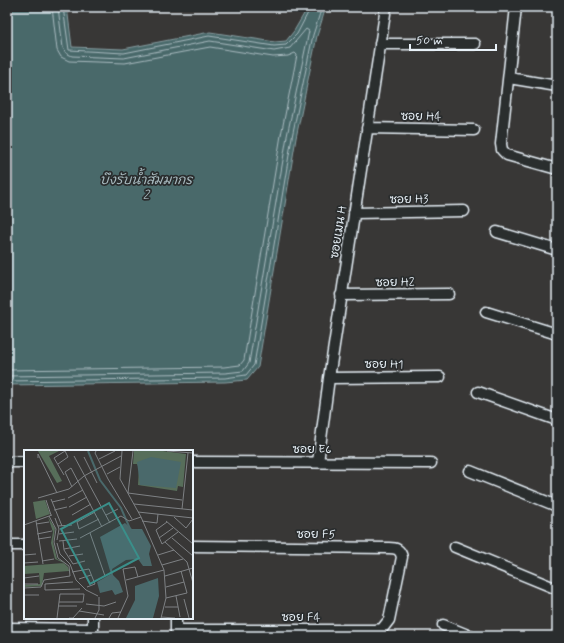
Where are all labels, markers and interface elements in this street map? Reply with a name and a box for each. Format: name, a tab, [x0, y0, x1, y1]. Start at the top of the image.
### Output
scale bar	[410, 26, 496, 52]
text: 50 m	[416, 33, 443, 49]
street label: ซอย H4	[401, 109, 441, 125]
water label: บึงรับน้ำสัมมากร 2	[100, 167, 193, 204]
street label: ซอย H3	[389, 192, 429, 208]
street label: ซอยเมน H	[327, 204, 351, 260]
street label: ซอย H2	[375, 275, 415, 291]
street label: ซอย H1	[365, 357, 403, 373]
street label: ซอย E6	[293, 442, 331, 458]
inset map	[24, 450, 193, 619]
street label: ซอย F5	[296, 527, 336, 543]
street label: ซอย F4	[282, 610, 320, 626]

